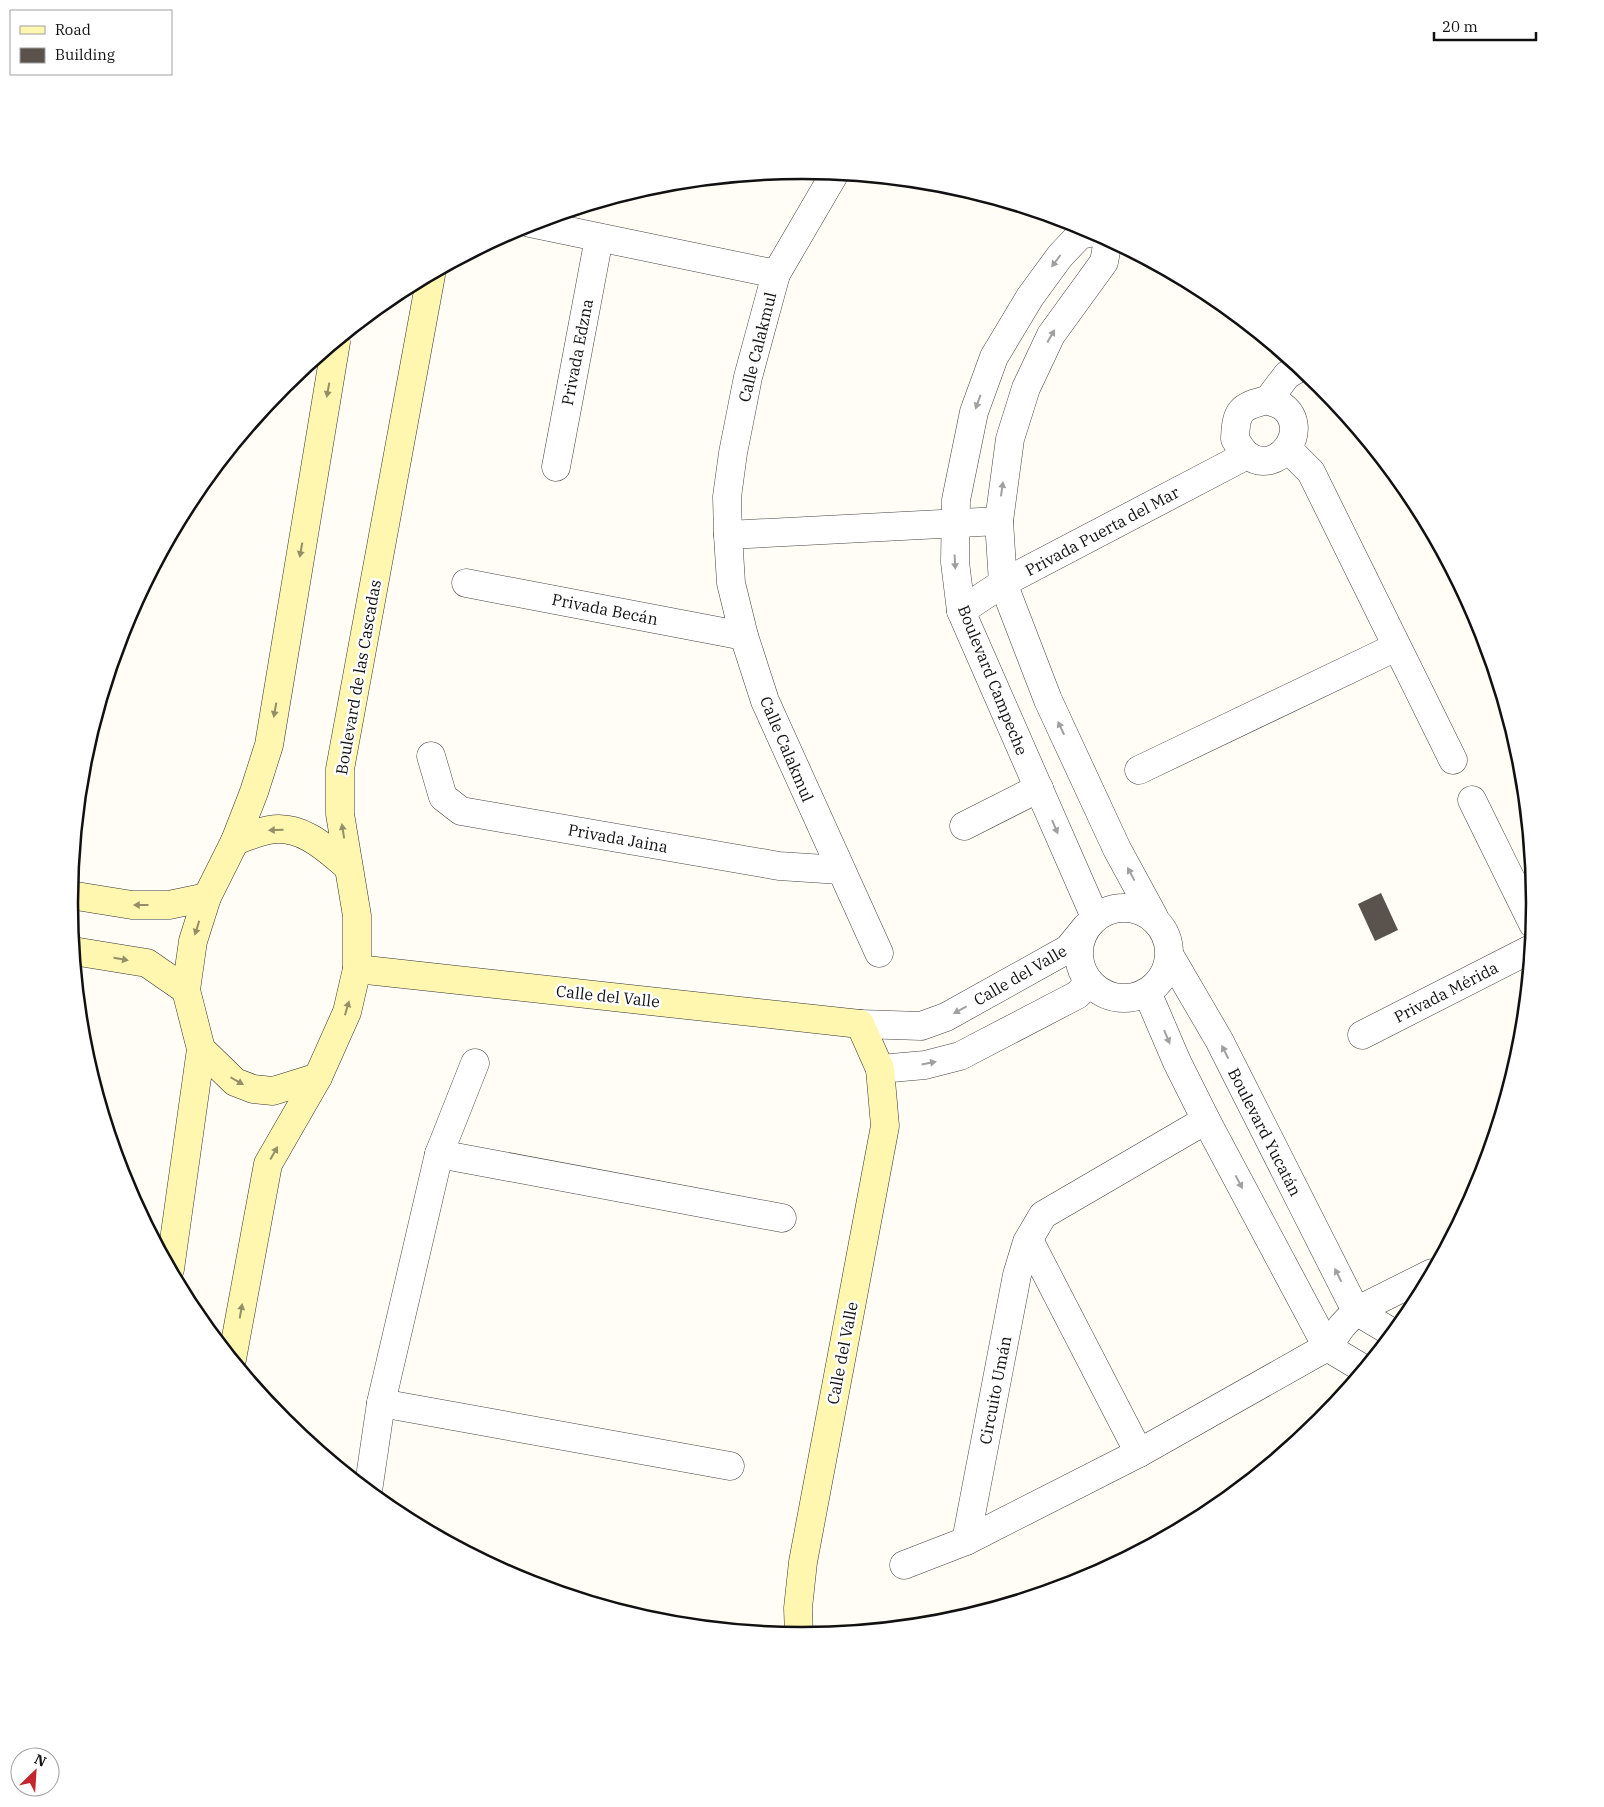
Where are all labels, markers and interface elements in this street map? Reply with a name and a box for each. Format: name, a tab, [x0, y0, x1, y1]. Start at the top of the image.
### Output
legend	[10, 10, 172, 75]
scale bar	[1434, 10, 1536, 42]
text: 20 m	[1442, 17, 1478, 36]
text: Road	[55, 20, 91, 39]
text: Building	[55, 45, 115, 64]
one-way arrow	[1051, 254, 1062, 267]
street label: Calle Calakmul	[734, 290, 780, 404]
street label: Privada Edzna	[557, 297, 597, 407]
one-way arrow	[1047, 329, 1056, 342]
one-way arrow	[324, 382, 332, 398]
one-way arrow	[974, 394, 981, 409]
one-way arrow	[999, 481, 1007, 497]
street label: Privada Puerta del Mar	[1022, 482, 1182, 580]
one-way arrow	[297, 542, 305, 558]
one-way arrow	[952, 554, 960, 570]
street label: Boulevard de las Cascadas	[331, 578, 385, 776]
street label: Privada Becán	[550, 589, 660, 629]
street label: Boulevard Campeche	[954, 602, 1032, 758]
street label: Calle Calakmul	[756, 693, 818, 805]
one-way arrow	[270, 703, 278, 719]
one-way arrow	[1057, 721, 1065, 735]
street label: Privada Jaina	[566, 819, 670, 857]
one-way arrow	[1051, 820, 1059, 835]
one-way arrow	[338, 822, 346, 838]
one-way arrow	[268, 826, 284, 834]
one-way arrow	[1127, 867, 1135, 882]
one-way arrow	[133, 901, 149, 909]
one-way arrow	[193, 921, 201, 936]
street label: Calle del Valle	[970, 940, 1070, 1010]
one-way arrow	[114, 956, 130, 964]
street label: Privada Mérida	[1391, 957, 1502, 1027]
street label: Calle del Valle	[555, 981, 661, 1011]
one-way arrow	[344, 1001, 352, 1016]
one-way arrow	[953, 1005, 967, 1014]
one-way arrow	[1163, 1030, 1171, 1044]
one-way arrow	[1221, 1045, 1229, 1059]
one-way arrow	[921, 1059, 937, 1067]
street label: Boulevard Yucatán	[1224, 1064, 1306, 1200]
one-way arrow	[230, 1077, 244, 1086]
one-way arrow	[270, 1146, 279, 1160]
one-way arrow	[1235, 1175, 1243, 1190]
one-way arrow	[1334, 1268, 1342, 1282]
street label: Calle del Valle	[822, 1300, 862, 1406]
one-way arrow	[237, 1304, 245, 1319]
street label: Circuito Umán	[975, 1334, 1015, 1446]
north arrow	[10, 1747, 60, 1797]
text: N	[32, 1750, 49, 1771]

